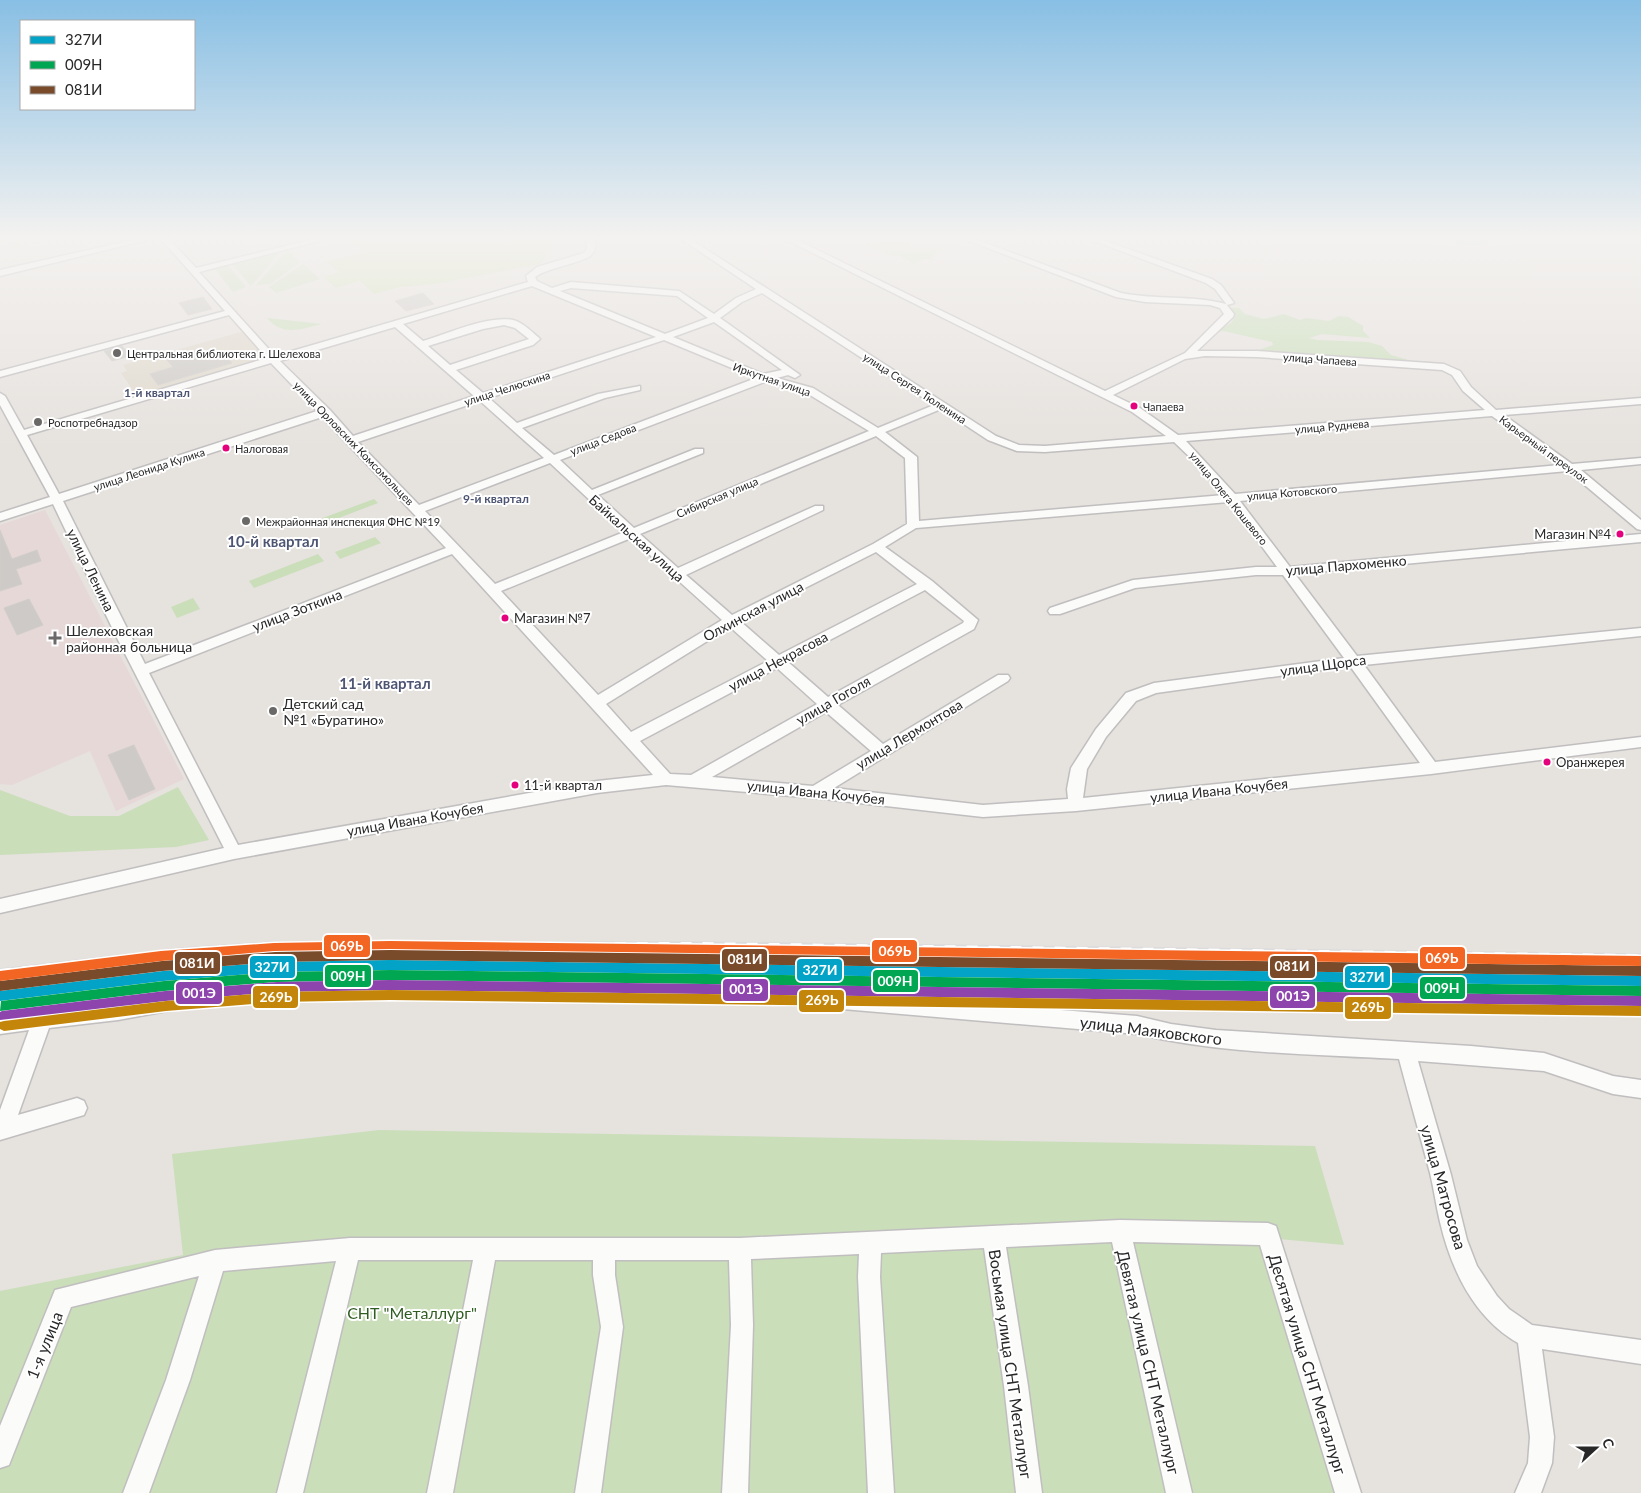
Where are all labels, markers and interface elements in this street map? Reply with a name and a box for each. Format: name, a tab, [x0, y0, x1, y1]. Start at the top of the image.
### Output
legend	[20, 20, 195, 110]
text: 327И	[65, 30, 103, 48]
text: 009Н	[65, 55, 103, 73]
text: 081И	[65, 80, 103, 98]
marker: Центральная библиотека г. Шелехова	[111, 347, 123, 359]
place label: Центральная библиотека г. Шелехова	[127, 347, 320, 360]
street label: улица Сергея Тюленина	[861, 350, 969, 426]
street label: улица Чапаева	[1283, 350, 1357, 368]
street label: Иркутная улица	[731, 360, 813, 398]
street label: улица Челюскина	[462, 368, 552, 408]
street label: улица Орловских Комсомольцев	[291, 378, 417, 508]
district label: 1-й квартал	[124, 385, 190, 400]
place label: Чапаева	[1143, 400, 1184, 413]
marker: Чапаева	[1129, 401, 1139, 411]
street label: Карьерный переулок	[1497, 412, 1591, 486]
marker: Роспотребнадзор	[32, 416, 44, 428]
place label: Роспотребнадзор	[48, 416, 138, 429]
street label: улица Руднева	[1294, 416, 1370, 436]
street label: улица Седова	[568, 420, 638, 458]
place label: Налоговая	[235, 442, 288, 455]
marker: Налоговая	[221, 443, 231, 453]
street label: улица Леонида Кулика	[92, 445, 206, 493]
street label: улица Олега Кошевого	[1187, 449, 1271, 547]
street label: Сибирская улица	[674, 474, 760, 520]
street label: улица Котовского	[1246, 482, 1338, 502]
district label: 9-й квартал	[463, 491, 529, 506]
street label: Байкальская улица	[586, 491, 688, 585]
marker: Межрайонная инспекция ФНС №19	[240, 515, 252, 527]
place label: Межрайонная инспекция ФНС №19	[256, 515, 440, 528]
street label: улица Ленина	[64, 526, 118, 614]
place label: Магазин №4	[1534, 526, 1611, 542]
marker: Магазин №4	[1615, 529, 1625, 539]
district label: 10-й квартал	[227, 532, 319, 550]
street label: улица Пархоменко	[1285, 551, 1407, 579]
street label: Олхинская улица	[700, 577, 806, 645]
street label: улица Зоткина	[250, 585, 344, 635]
place label: Магазин №7	[514, 610, 591, 626]
marker: Магазин №7	[500, 613, 510, 623]
place label: Шелеховская районная больница	[66, 622, 192, 655]
street label: улица Некрасова	[725, 628, 831, 694]
marker: Шелеховская районная больница	[48, 631, 62, 645]
street label: улица Щорса	[1279, 651, 1367, 679]
street label: улица Гоголя	[793, 672, 873, 728]
district label: 11-й квартал	[339, 674, 431, 692]
place label: Детский сад №1 «Буратино»	[283, 695, 384, 728]
street label: улица Лермонтова	[853, 695, 965, 773]
marker: Детский сад №1 «Буратино»	[267, 705, 279, 717]
place label: Оранжерея	[1556, 754, 1625, 770]
marker: Оранжерея	[1542, 757, 1552, 767]
street label: улица Ивана Кочубея	[1149, 774, 1289, 806]
street label: улица Ивана Кочубея	[746, 776, 886, 808]
place label: 11-й квартал	[524, 777, 602, 793]
marker: 11-й квартал	[510, 780, 520, 790]
street label: улица Ивана Кочубея	[345, 799, 485, 839]
line badge: 069Ь	[323, 934, 371, 958]
text: 069Ь	[330, 937, 364, 954]
line badge: 069Ь	[871, 939, 918, 963]
text: 069Ь	[878, 942, 912, 959]
line badge: 069Ь	[1419, 946, 1466, 970]
line badge: 081И	[721, 948, 768, 972]
text: 069Ь	[1425, 949, 1459, 966]
text: 081И	[727, 950, 763, 967]
line badge: 081И	[174, 951, 221, 975]
text: 081И	[179, 954, 215, 971]
line badge: 327И	[249, 955, 296, 979]
line badge: 081И	[1269, 955, 1316, 979]
text: 081И	[1274, 957, 1310, 974]
text: 327И	[254, 958, 290, 975]
line badge: 327И	[796, 958, 843, 982]
text: 327И	[802, 961, 838, 978]
line badge: 009Н	[324, 964, 372, 988]
line badge: 327И	[1344, 965, 1391, 989]
text: 009Н	[330, 967, 366, 984]
text: 327И	[1349, 968, 1385, 985]
line badge: 009Н	[872, 969, 919, 993]
text: 009Н	[877, 972, 913, 989]
line badge: 009Н	[1419, 976, 1466, 1000]
line badge: 001Э	[722, 978, 769, 1002]
text: 009Н	[1424, 979, 1460, 996]
text: 001Э	[729, 980, 763, 997]
line badge: 001Э	[175, 981, 223, 1005]
text: 001Э	[182, 984, 216, 1001]
line badge: 269Ь	[252, 985, 299, 1009]
line badge: 001Э	[1269, 985, 1316, 1009]
text: 001Э	[1276, 987, 1310, 1004]
text: 269Ь	[259, 988, 293, 1005]
line badge: 269Ь	[798, 989, 845, 1013]
text: 269Ь	[805, 991, 839, 1008]
line badge: 269Ь	[1344, 996, 1392, 1020]
text: 269Ь	[1351, 998, 1385, 1015]
street label: улица Маяковского	[1079, 1012, 1223, 1048]
street label: улица Матросова	[1417, 1122, 1471, 1252]
street label: Восьмая улица СНТ Металлург	[985, 1248, 1037, 1480]
street label: Девятая улица СНТ Металлург	[1114, 1248, 1184, 1477]
street label: Десятая улица СНТ Металлург	[1265, 1251, 1351, 1477]
park label: СНТ "Металлург"	[347, 1303, 477, 1322]
street label: 1-я улица	[22, 1309, 66, 1381]
north arrow	[1571, 1423, 1621, 1473]
text: С	[1599, 1436, 1618, 1451]

